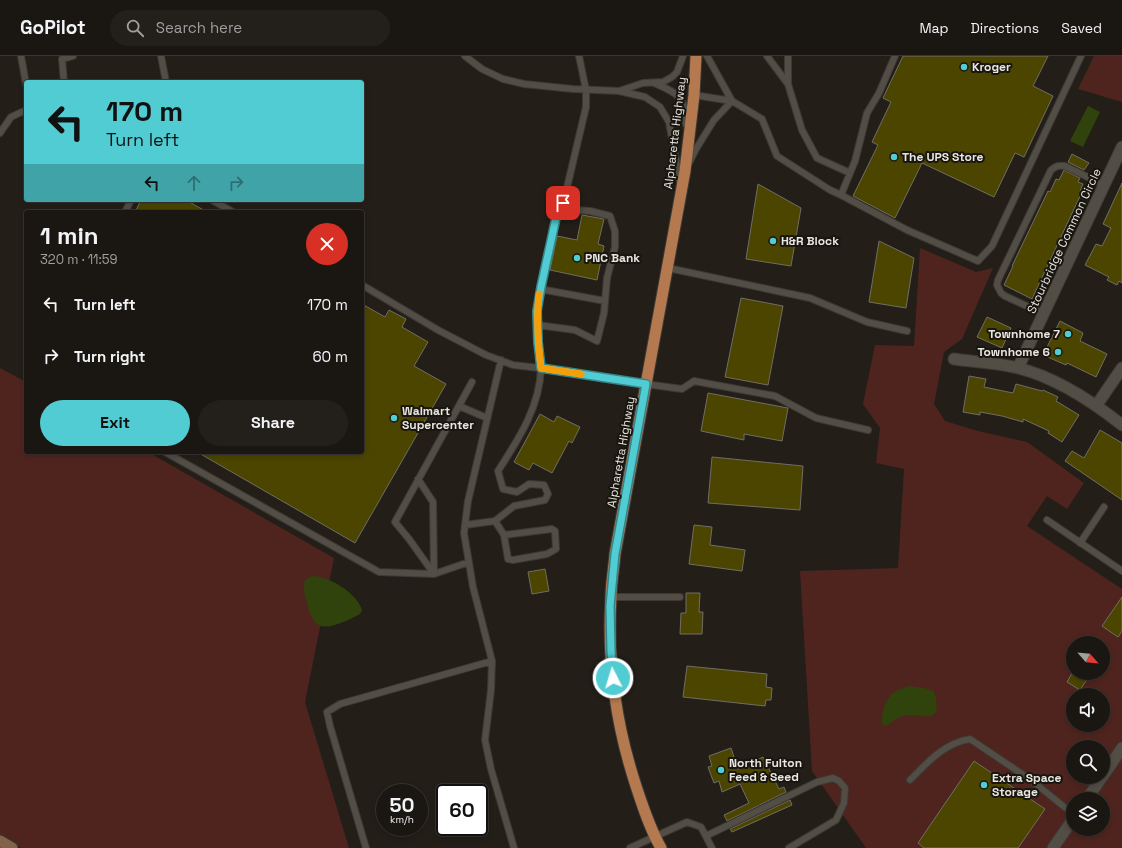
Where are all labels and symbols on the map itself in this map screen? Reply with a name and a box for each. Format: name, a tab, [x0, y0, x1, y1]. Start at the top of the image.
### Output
place label: Kroger	[972, 59, 1011, 75]
marker: Kroger	[959, 62, 969, 72]
street label: Alpharetta Highway	[660, 76, 690, 190]
place label: The UPS Store	[902, 149, 983, 165]
marker: The UPS Store	[889, 152, 899, 162]
street label: Stourbridge Common Circle	[1023, 166, 1105, 316]
pin	[546, 186, 580, 220]
place label: H&R Block	[781, 233, 839, 249]
marker: H&R Block	[768, 236, 778, 246]
place label: PNC Bank	[585, 250, 640, 266]
marker: PNC Bank	[572, 253, 582, 263]
place label: Townhome 7	[988, 326, 1060, 342]
marker: Townhome 7	[1063, 329, 1073, 339]
place label: Townhome 6	[978, 344, 1050, 360]
marker: Townhome 6	[1053, 347, 1063, 357]
street label: Alpharetta Highway	[603, 395, 639, 509]
place label: Walmart Supercenter	[402, 403, 474, 433]
marker: Walmart Supercenter	[389, 413, 399, 423]
north arrow	[1066, 636, 1110, 680]
position arrow	[592, 657, 634, 699]
place label: North Fulton Feed & Seed	[729, 755, 802, 785]
marker: North Fulton Feed & Seed	[716, 765, 726, 775]
place label: Extra Space Storage	[992, 770, 1062, 800]
marker: Extra Space Storage	[979, 780, 989, 790]
speed limit sign: 60	[436, 784, 488, 836]

